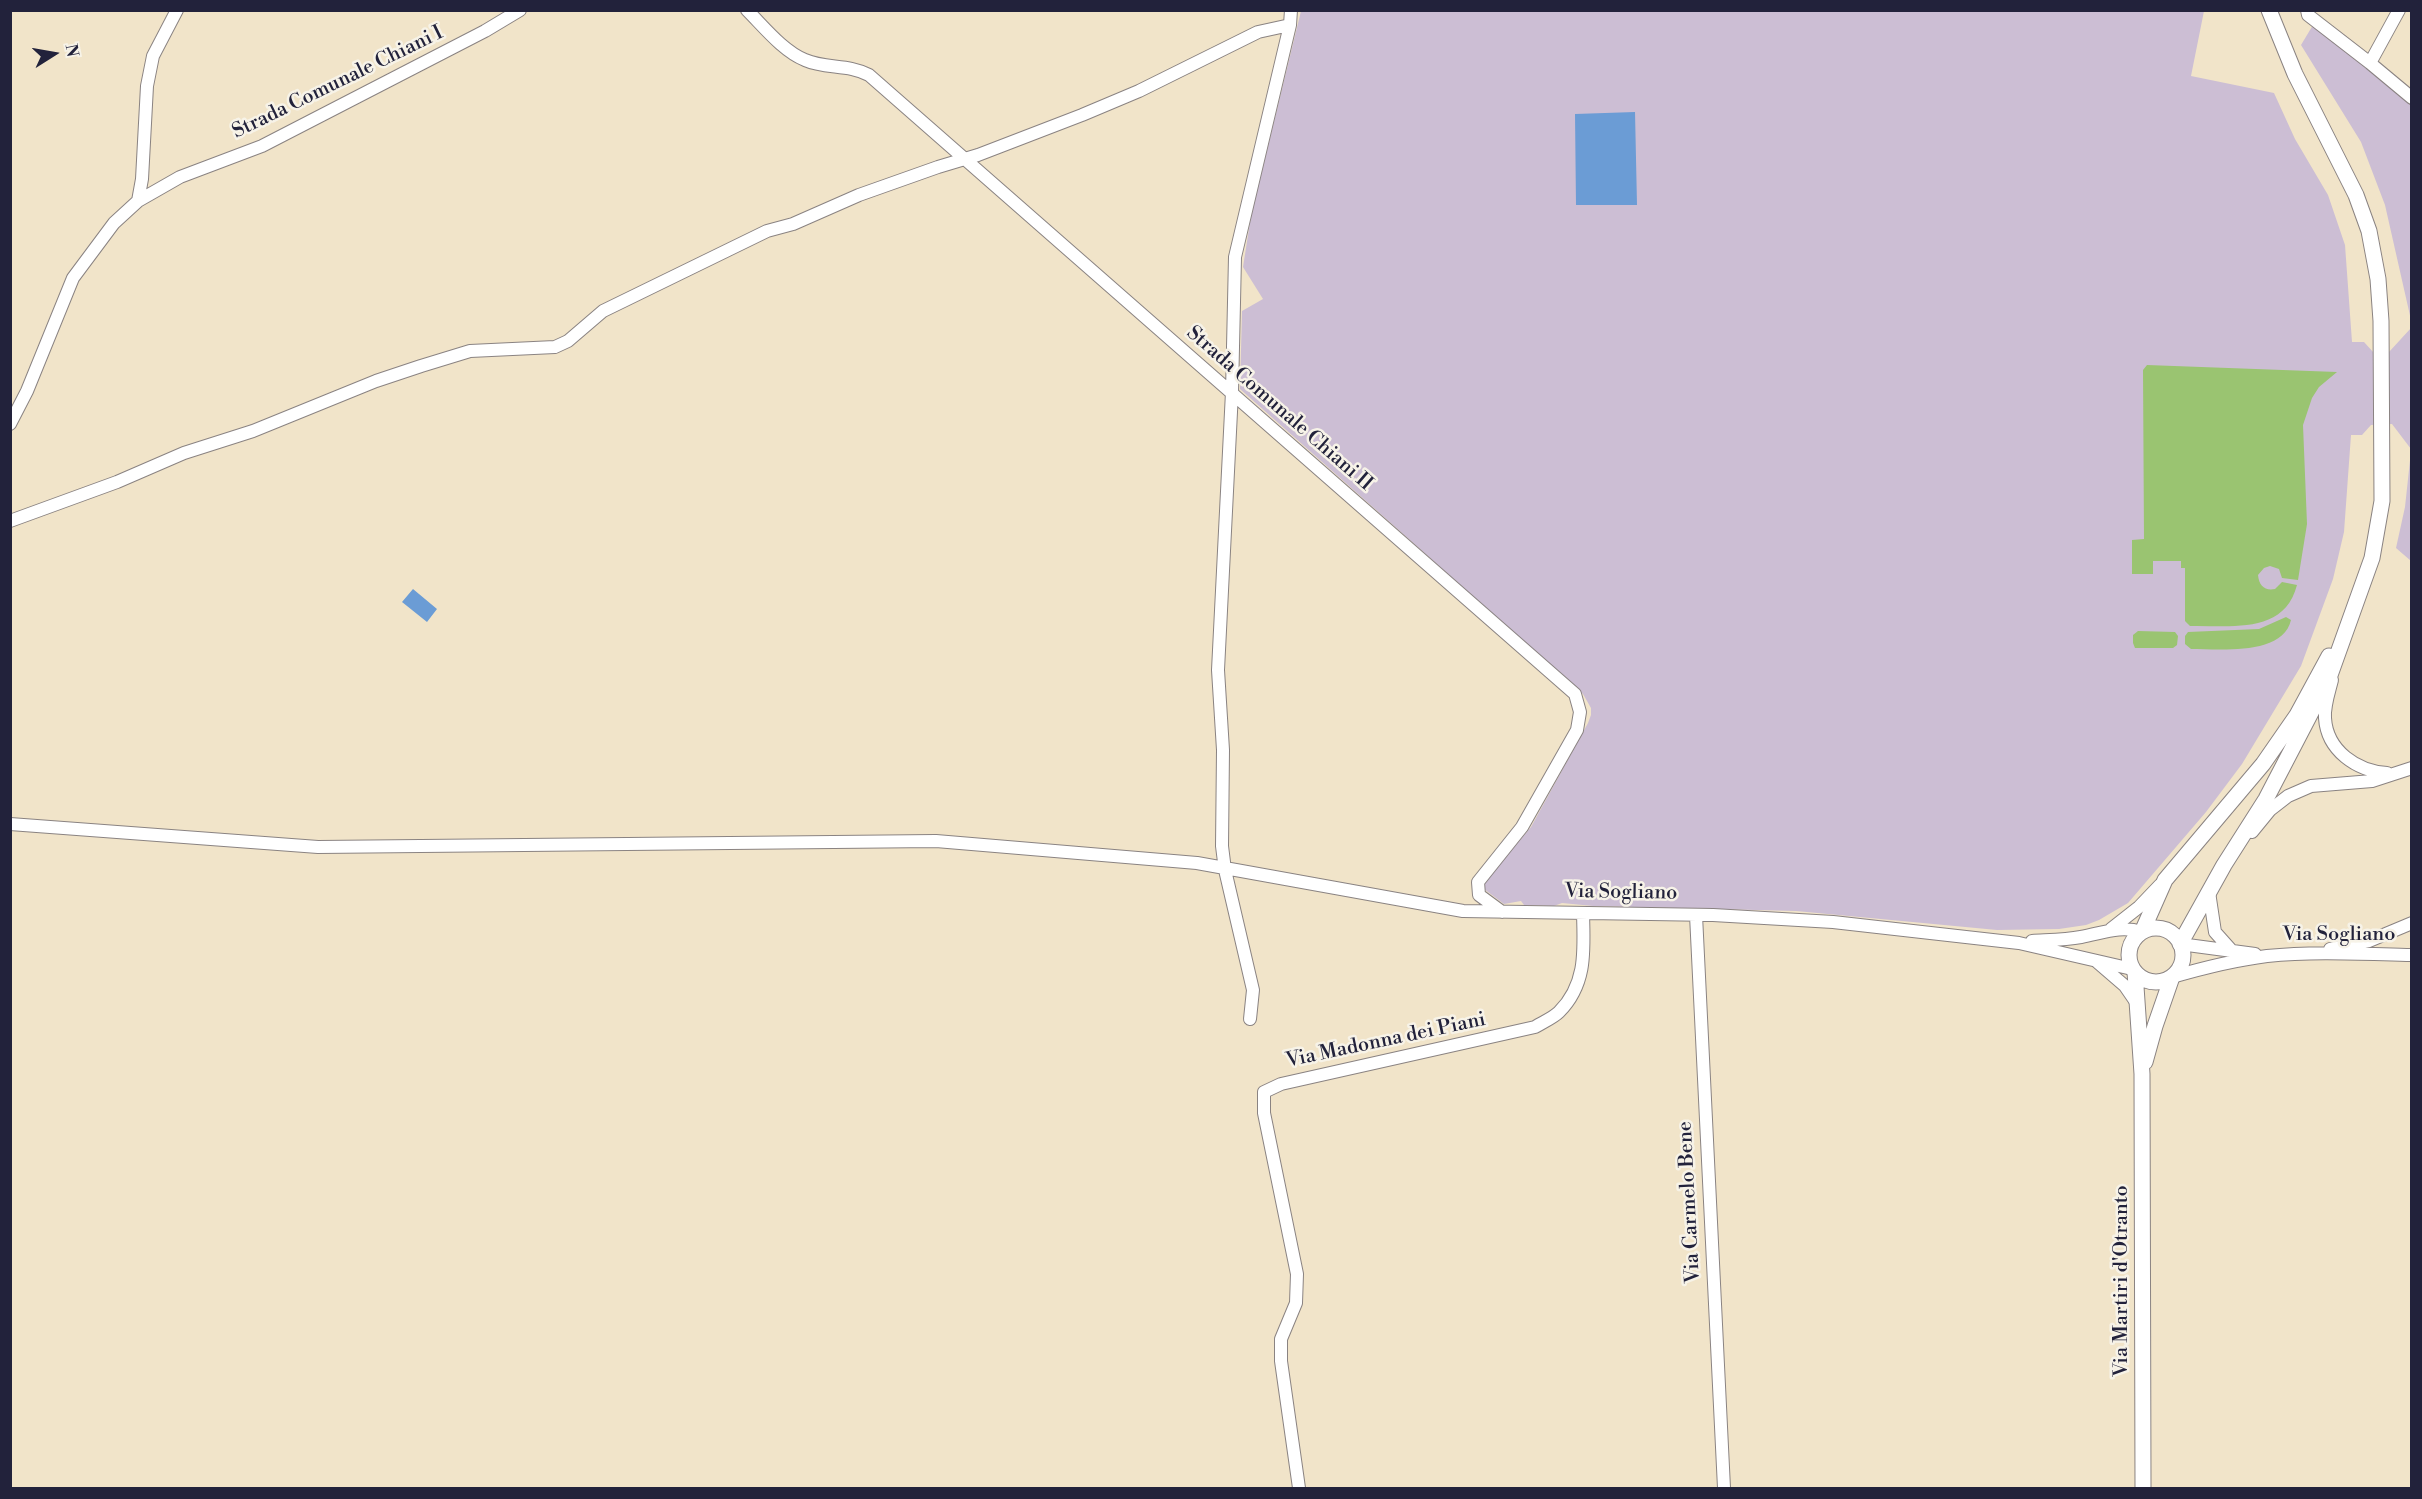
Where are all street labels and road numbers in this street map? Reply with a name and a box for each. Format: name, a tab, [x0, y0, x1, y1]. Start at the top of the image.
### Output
street label: Strada Comunale Chiani I	[229, 21, 447, 145]
street label: Strada Comunale Chiani II	[1181, 322, 1377, 496]
street label: Via Sogliano	[1564, 880, 1678, 906]
street label: Via Sogliano	[2283, 923, 2395, 947]
street label: Via Madonna dei Piani	[1284, 1008, 1488, 1074]
street label: Via Carmelo Bene	[1674, 1120, 1706, 1284]
street label: Via Martiri d'Otranto	[2110, 1185, 2134, 1377]

